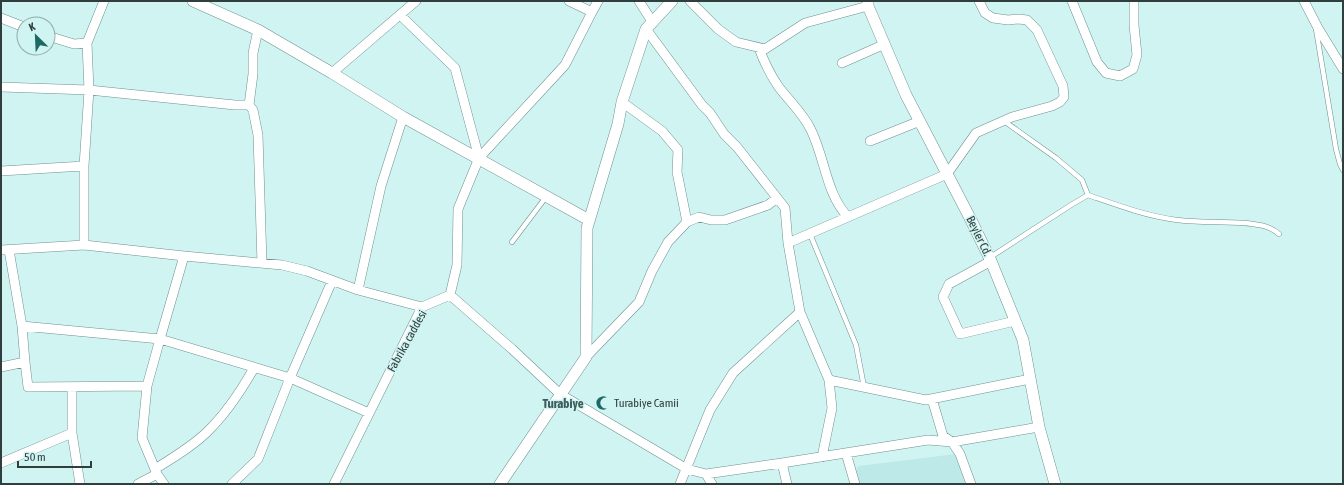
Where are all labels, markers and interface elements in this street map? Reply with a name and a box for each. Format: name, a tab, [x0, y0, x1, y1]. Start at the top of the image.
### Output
north arrow	[16, 16, 56, 56]
text: K	[27, 20, 37, 33]
street label: Beyler Cd.	[963, 214, 995, 258]
street label: Fabrika caddesi	[384, 308, 430, 374]
mosque icon: Turabiye Camii	[595, 395, 611, 411]
district label: Turabiye	[542, 396, 584, 411]
place label: Turabiye Camii	[614, 396, 679, 410]
scale bar	[18, 443, 91, 469]
text: 50 m	[24, 450, 46, 464]

